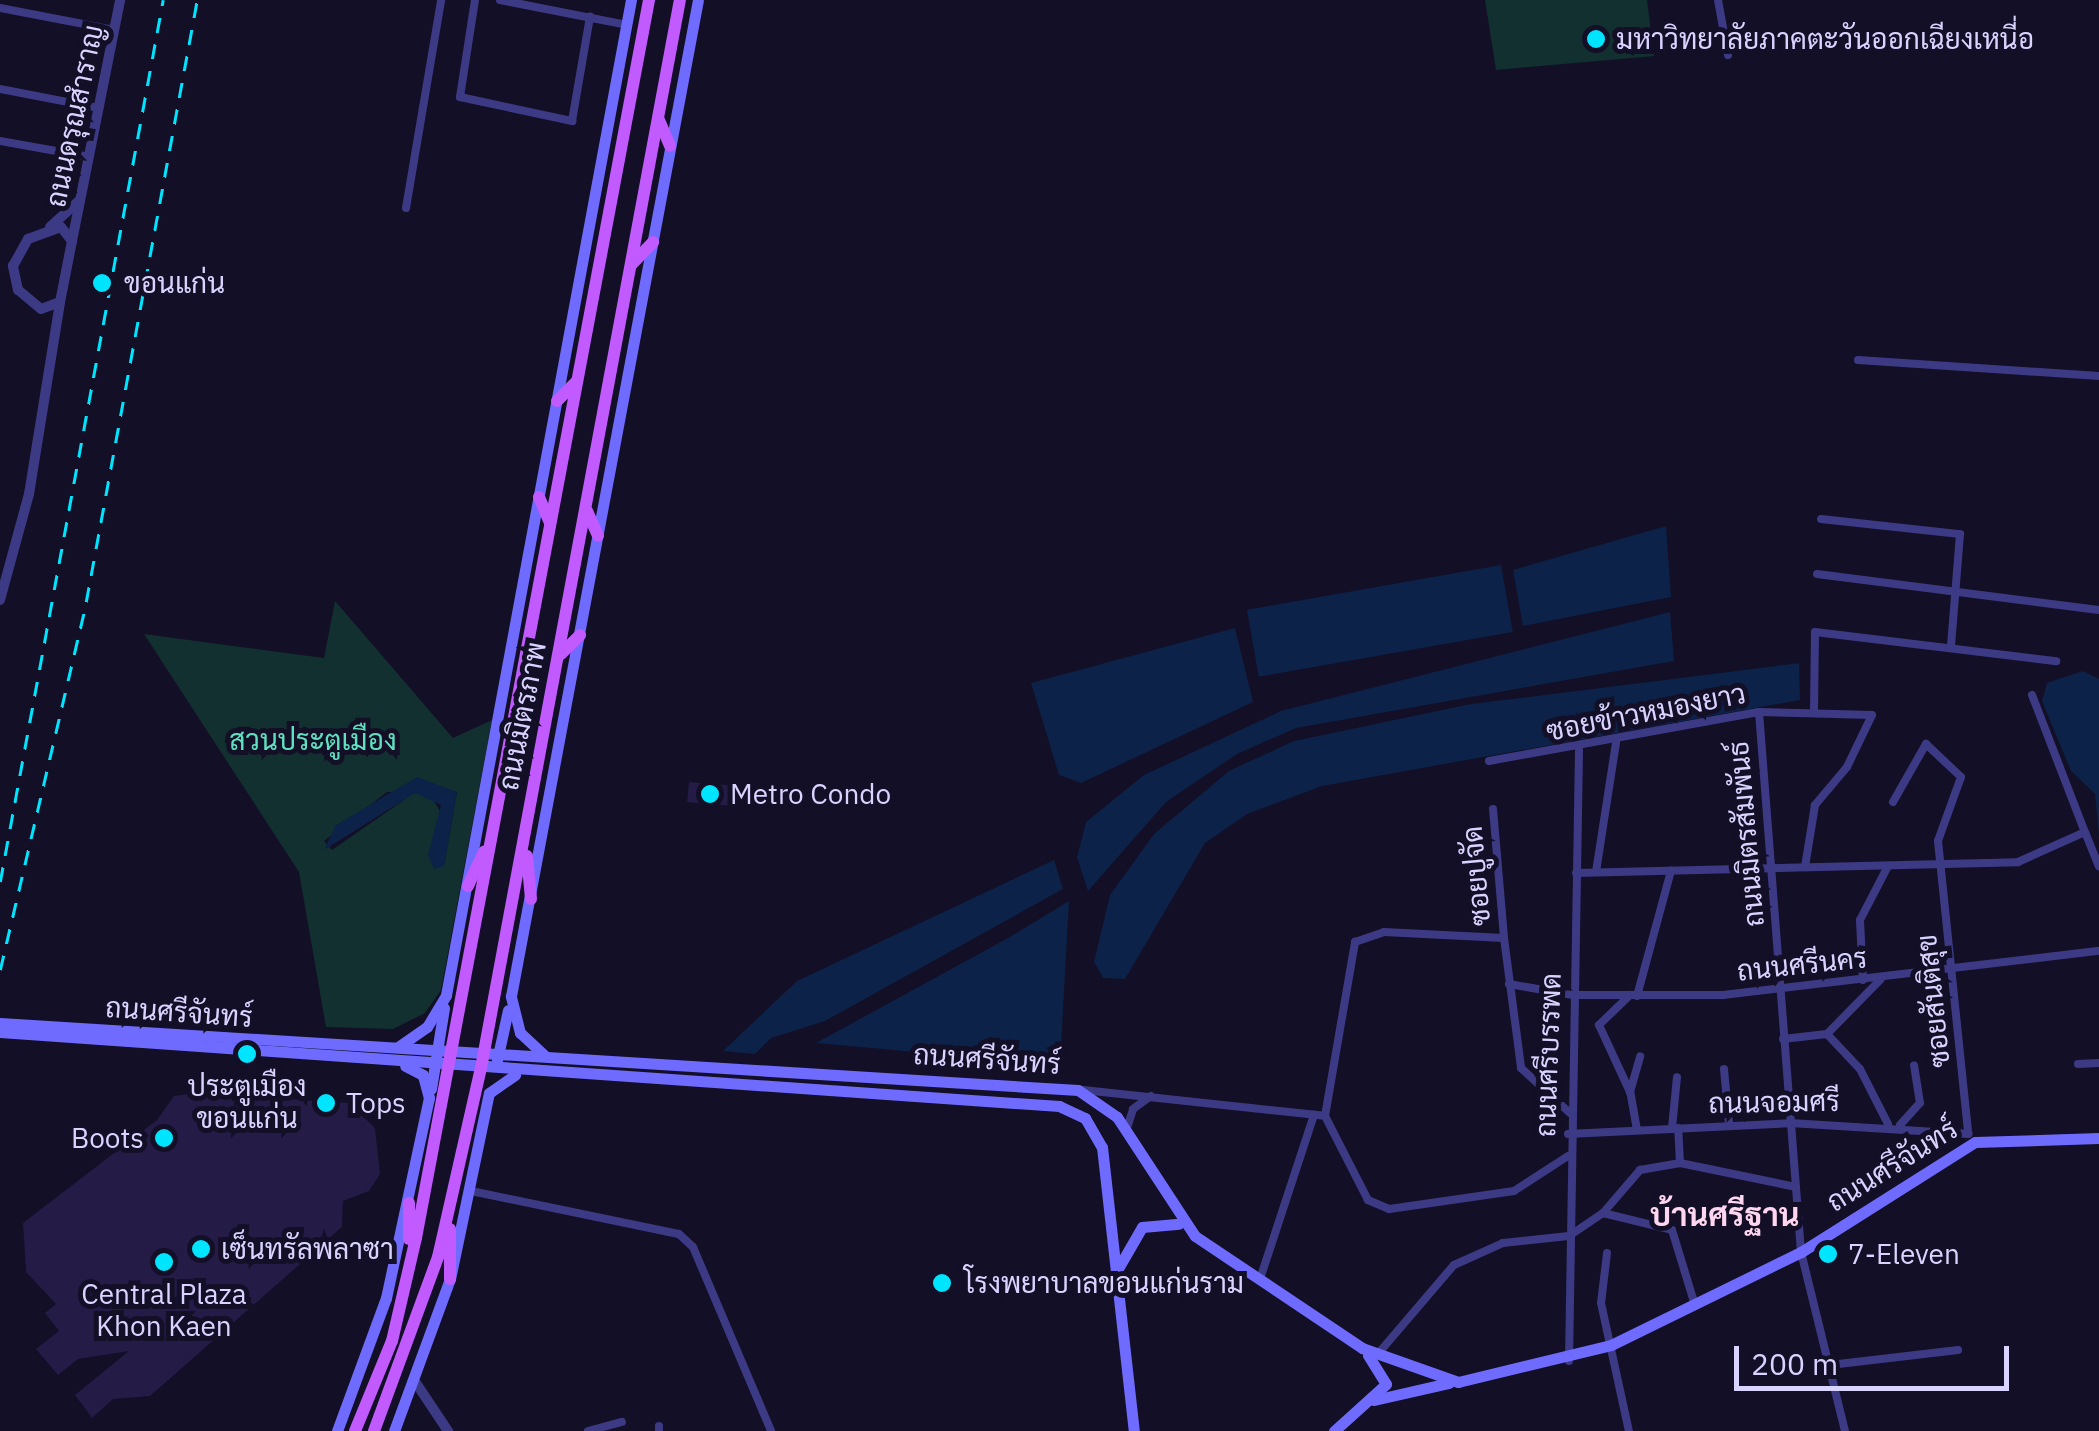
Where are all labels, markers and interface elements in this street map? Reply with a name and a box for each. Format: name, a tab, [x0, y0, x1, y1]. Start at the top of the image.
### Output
street label: ถนนดรุณสำราญ	[38, 22, 110, 210]
place label: มหาวิทยาลัยภาคตะวันออกเฉียงเหนี่อ	[1616, 22, 2034, 56]
marker: มหาวิทยาลัยภาคตะวันออกเฉียงเหนี่อ	[1585, 28, 1607, 50]
place label: ขอนแก่น	[124, 266, 225, 300]
marker: ขอนแก่น	[89, 270, 115, 296]
street label: ถนนมิตรภาพ	[491, 639, 553, 793]
street label: ซอยข้าวหมองยาว	[1543, 676, 1749, 748]
park label: สวนประตูเมือง	[229, 723, 397, 757]
street label: ถนนมิตรสัมพันธ์	[1721, 740, 1771, 928]
place label: Metro Condo	[730, 777, 891, 811]
marker: Metro Condo	[699, 783, 721, 805]
street label: ซอยปูจัด	[1455, 825, 1497, 927]
street label: ซอยสันติสุข	[1909, 933, 1957, 1069]
street label: ถนนศรีนคร	[1735, 940, 1869, 988]
street label: ถนนศรีบรรพด	[1528, 972, 1568, 1138]
street label: ถนนศรีจันทร์	[104, 990, 254, 1034]
street label: ถนนศรีจันทร์	[912, 1037, 1062, 1081]
marker: ประตูเมือง ขอนแก่น	[236, 1043, 258, 1065]
place label: ประตูเมือง ขอนแก่น	[188, 1069, 306, 1135]
street label: ถนนจอมศรี	[1708, 1084, 1840, 1120]
place label: Tops	[346, 1086, 406, 1120]
marker: Tops	[315, 1092, 337, 1114]
street label: ถนนศรีจันทร์	[1820, 1112, 1964, 1218]
place label: Boots	[71, 1121, 144, 1155]
marker: Boots	[153, 1127, 175, 1149]
district label: บ้านศรีฐาน	[1650, 1195, 1800, 1233]
place label: เซ็นทรัลพลาซา	[221, 1232, 394, 1266]
place label: 7-Eleven	[1848, 1237, 1960, 1271]
marker: เซ็นทรัลพลาซา	[190, 1238, 212, 1260]
marker: 7-Eleven	[1817, 1243, 1839, 1265]
marker: Central Plaza Khon Kaen	[153, 1251, 175, 1273]
place label: โรงพยาบาลขอนแก่นราม	[964, 1266, 1244, 1300]
marker: โรงพยาบาลขอนแก่นราม	[929, 1270, 955, 1296]
place label: Central Plaza Khon Kaen	[81, 1277, 247, 1343]
scale bar	[1739, 1326, 2014, 1388]
text: 200 m	[1751, 1344, 1838, 1383]

